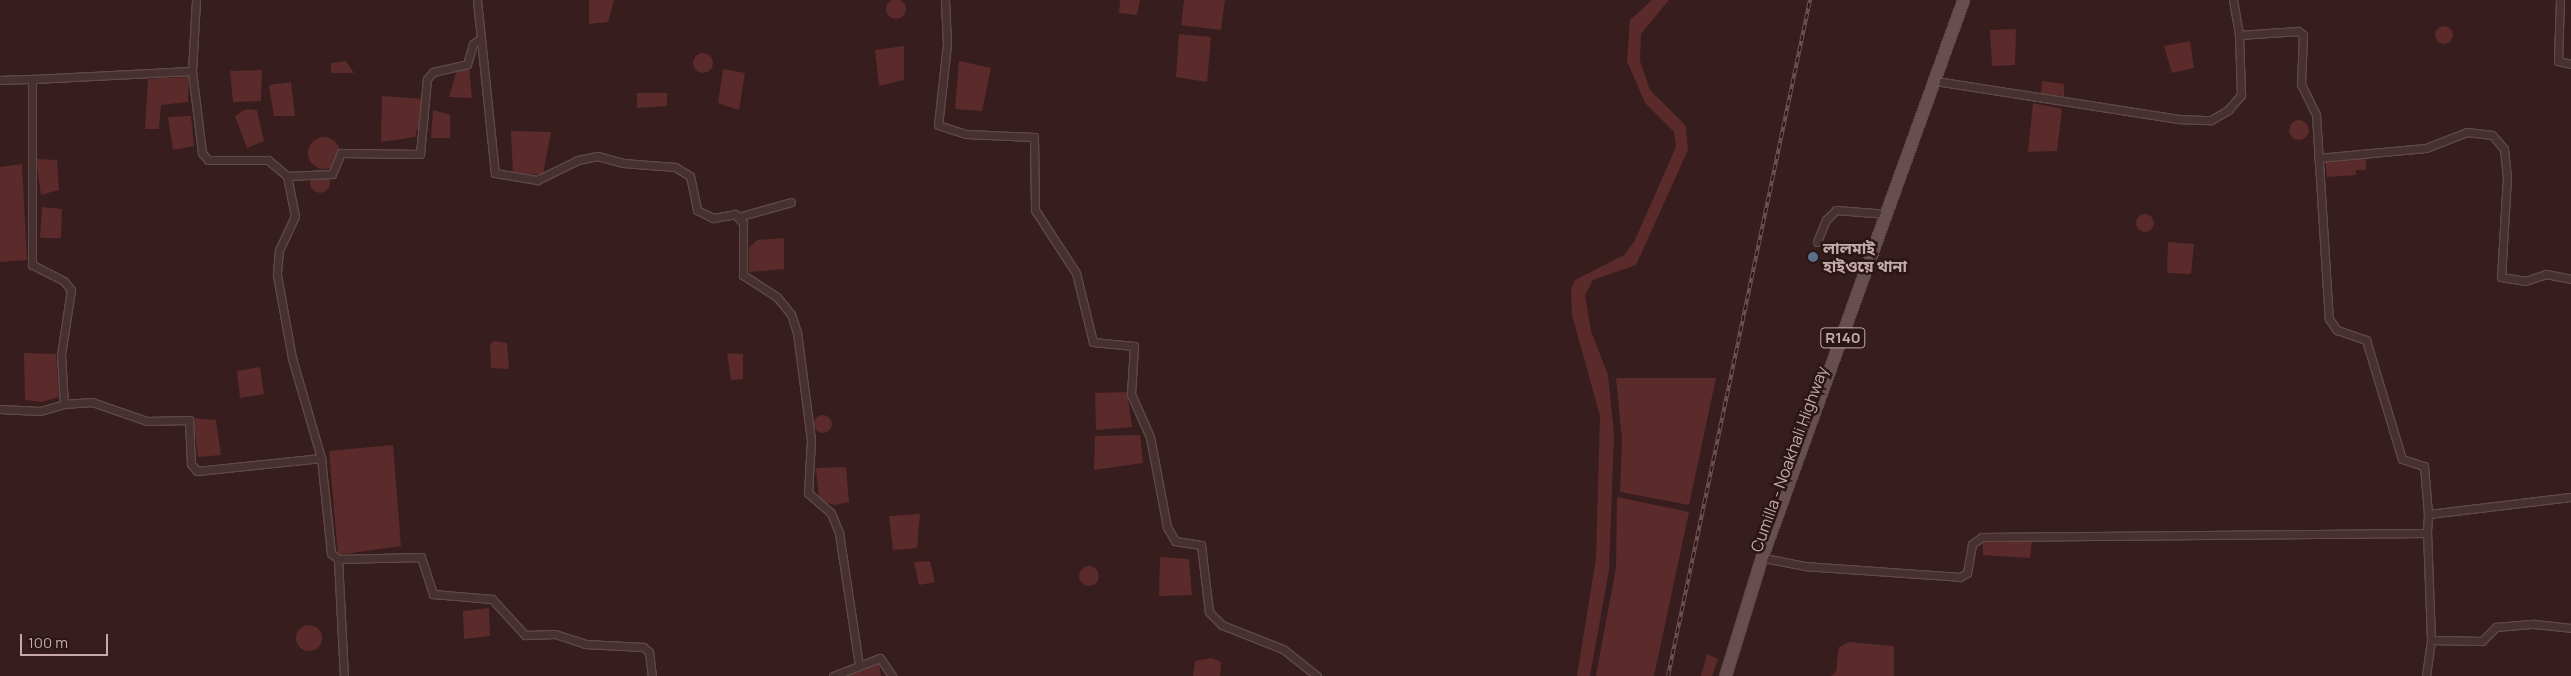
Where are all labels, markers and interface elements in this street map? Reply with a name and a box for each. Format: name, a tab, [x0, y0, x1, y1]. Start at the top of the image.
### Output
place label: লালমাই হাইওয়ে থানা	[1823, 238, 1907, 276]
marker: লালমাই হাইওয়ে থানা	[1807, 251, 1819, 263]
road number: R140	[1819, 326, 1867, 350]
street label: Cumilla - Noakhali Highway	[1746, 363, 1832, 555]
scale bar	[22, 624, 110, 656]
text: 100 m	[28, 632, 68, 653]

